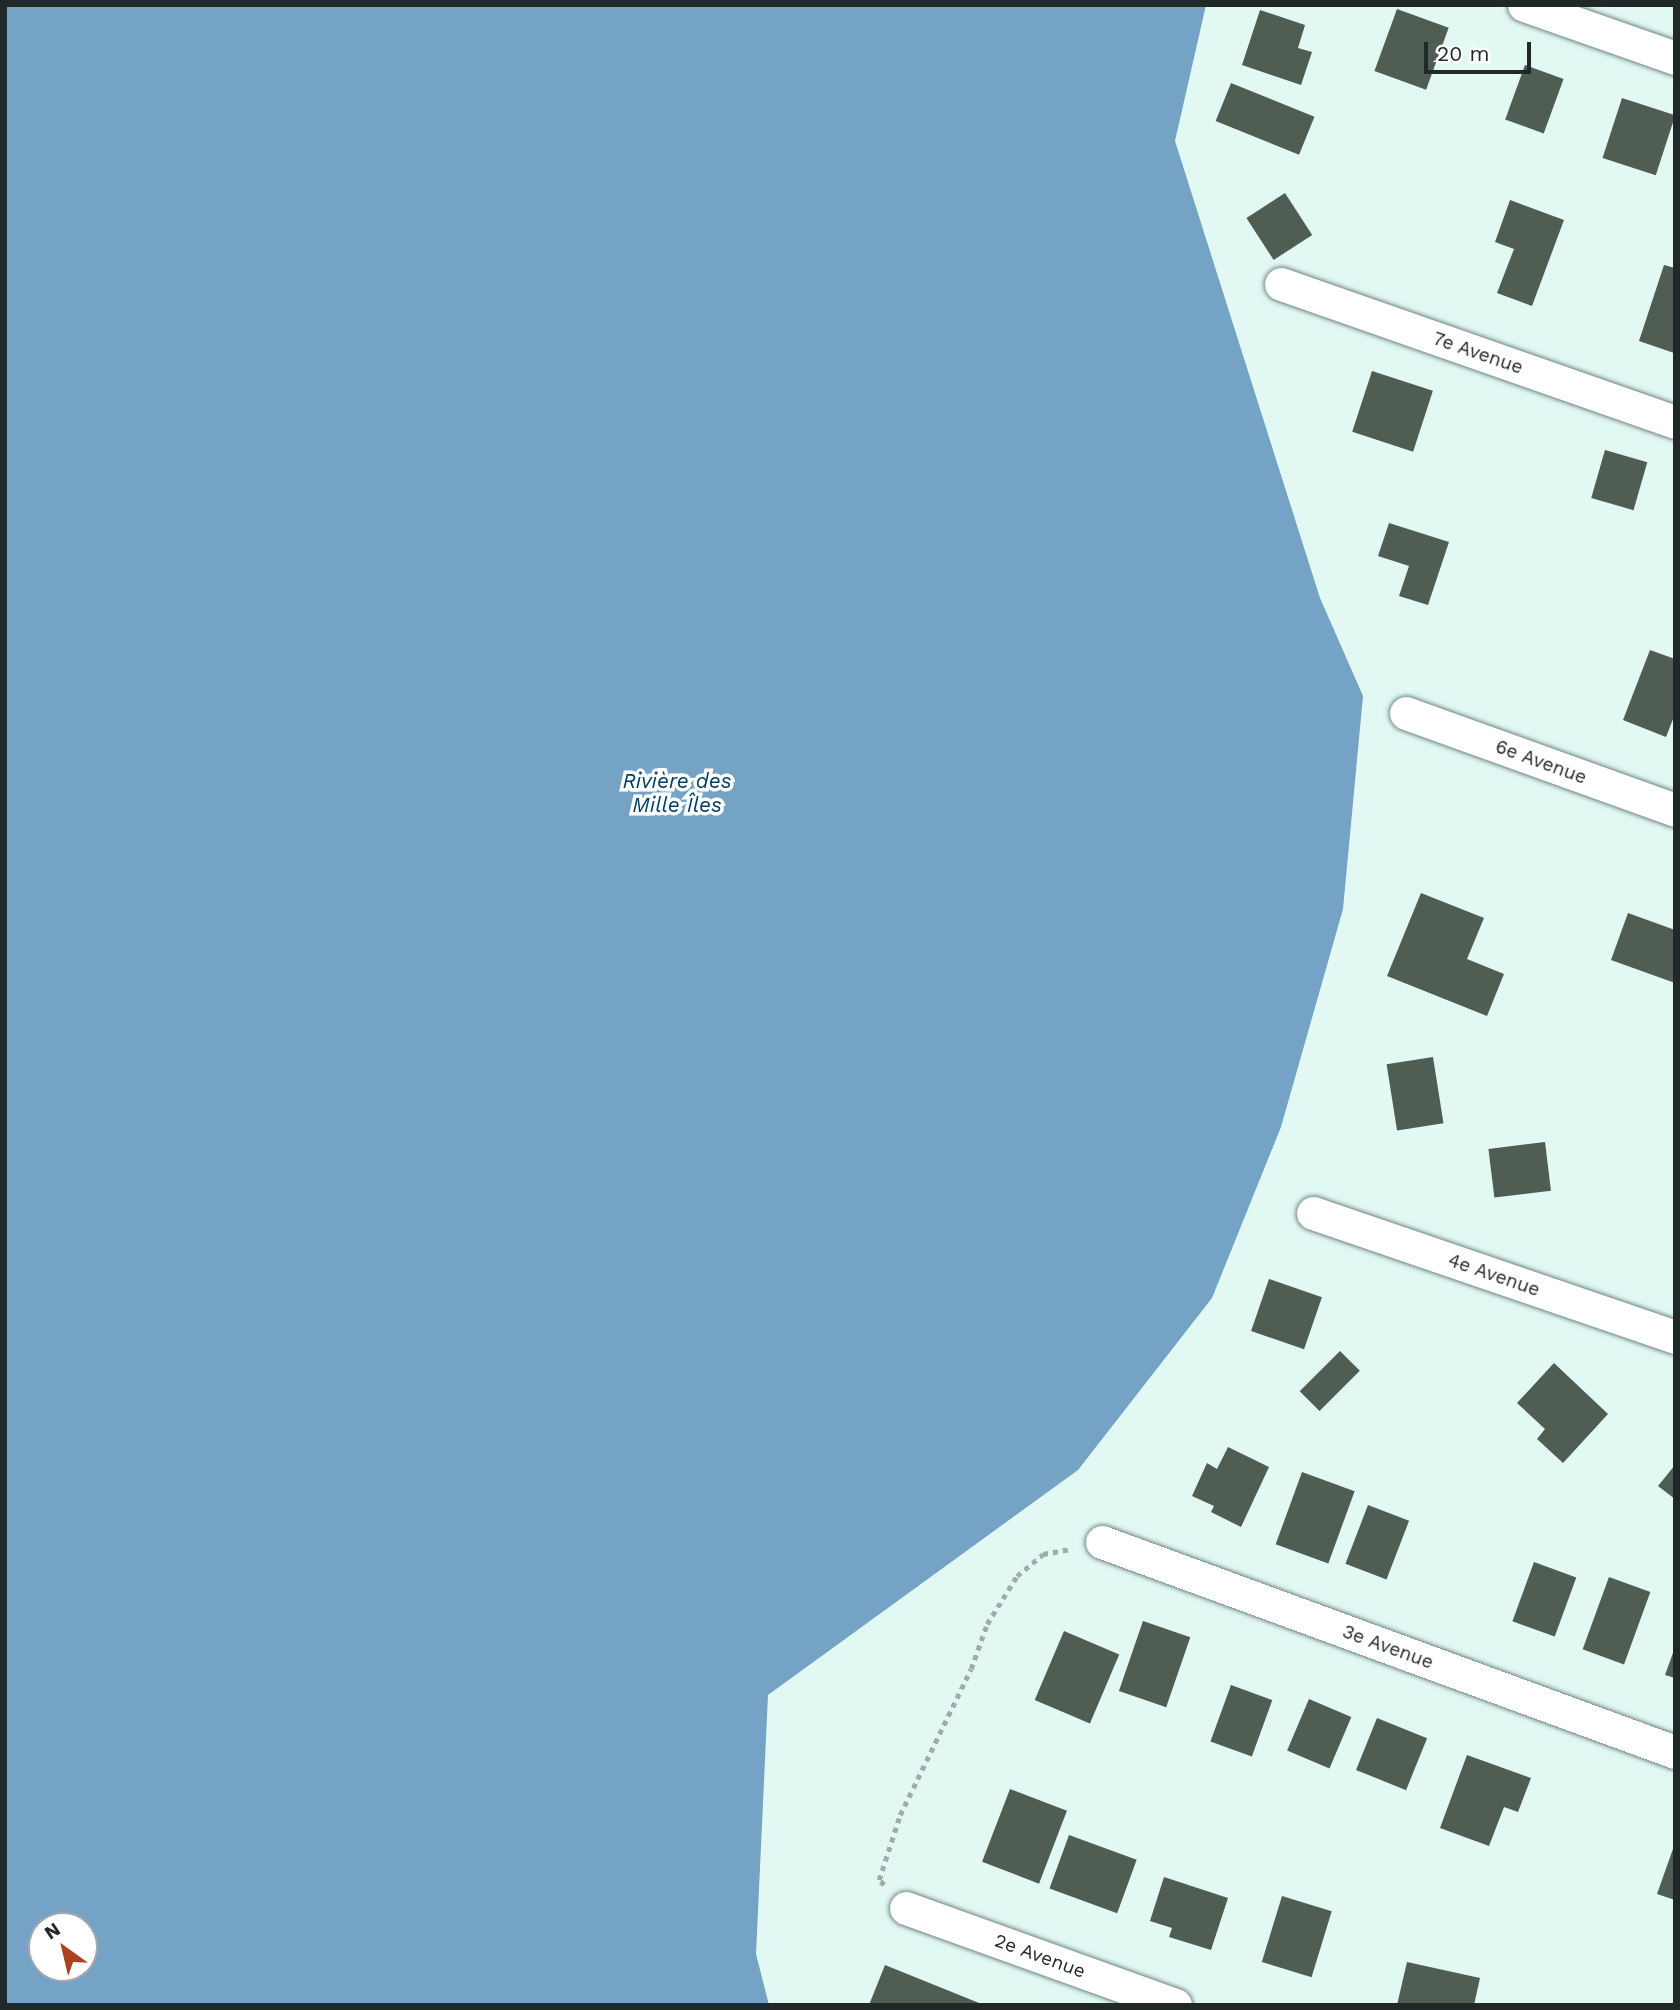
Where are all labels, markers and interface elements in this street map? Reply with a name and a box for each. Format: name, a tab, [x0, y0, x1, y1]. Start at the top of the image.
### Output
scale bar	[1428, 28, 1535, 72]
text: 20 m	[1437, 41, 1489, 66]
street label: 7e Avenue	[1430, 327, 1526, 379]
street label: 6e Avenue	[1492, 735, 1590, 789]
water label: Rivière des Mille Îles	[622, 768, 732, 818]
street label: 4e Avenue	[1445, 1249, 1543, 1301]
street label: 3e Avenue	[1339, 1620, 1437, 1674]
north arrow	[28, 1912, 98, 1982]
text: N	[40, 1917, 64, 1944]
street label: 2e Avenue	[991, 1929, 1089, 1983]

